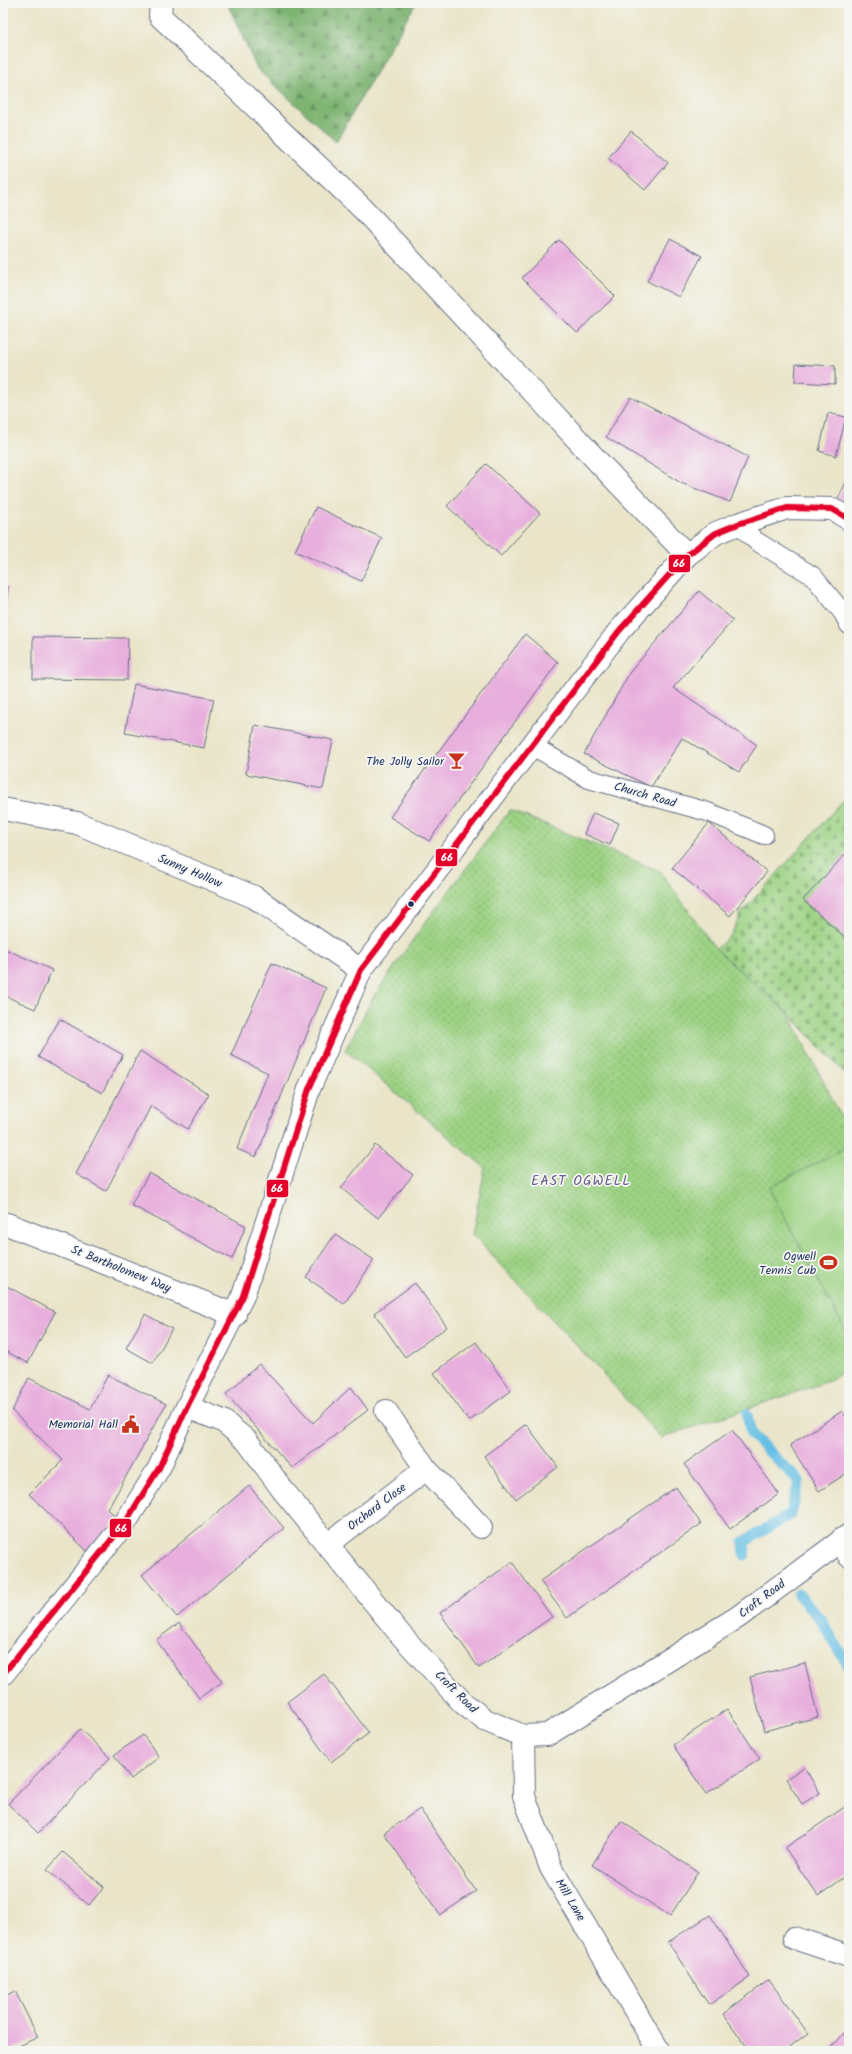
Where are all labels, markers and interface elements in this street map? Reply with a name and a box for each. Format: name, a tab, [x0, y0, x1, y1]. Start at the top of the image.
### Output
line badge: 66	[668, 554, 691, 573]
text: 66	[673, 555, 685, 573]
bar icon: The Jolly Sailor	[447, 751, 467, 771]
place label: The Jolly Sailor	[366, 752, 445, 771]
street label: Church Road	[612, 777, 679, 813]
line badge: 66	[435, 848, 458, 867]
street label: Sunny Hollow	[155, 849, 226, 893]
text: 66	[441, 849, 453, 867]
unlabelled marker	[406, 899, 416, 909]
district label: EAST OGWELL	[531, 1170, 631, 1192]
line badge: 66	[266, 1179, 289, 1198]
text: 66	[271, 1180, 283, 1198]
street label: St Bartholomew Way	[68, 1240, 174, 1298]
place label: Ogwell Tennis Cub	[759, 1247, 817, 1280]
sports icon: Ogwell Tennis Cub	[819, 1253, 839, 1273]
public building icon: Memorial Hall	[121, 1414, 141, 1434]
place label: Memorial Hall	[48, 1415, 118, 1434]
street label: Orchard Close	[343, 1478, 411, 1536]
line badge: 66	[109, 1518, 132, 1538]
text: 66	[115, 1520, 127, 1538]
street label: Croft Road	[734, 1574, 790, 1623]
street label: Croft Road	[430, 1666, 483, 1719]
street label: Mill Lane	[550, 1875, 591, 1926]

